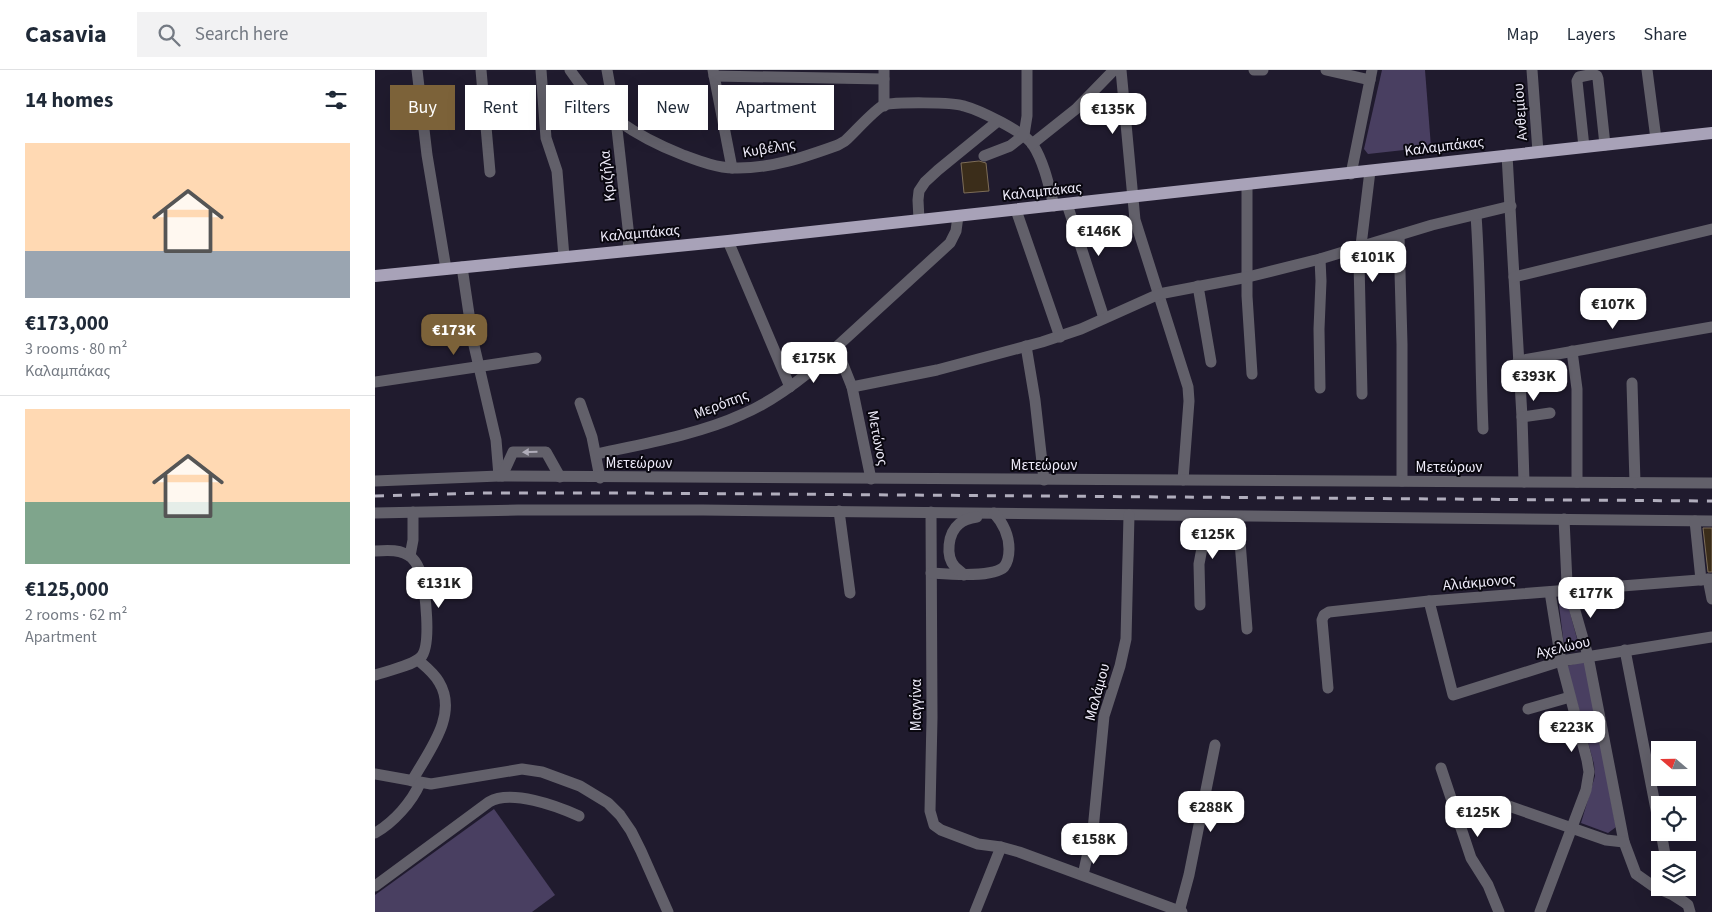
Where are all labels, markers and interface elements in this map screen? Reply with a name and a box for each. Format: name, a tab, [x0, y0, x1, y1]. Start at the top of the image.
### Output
search box	[137, 12, 487, 57]
text: Casavia	[25, 17, 107, 52]
icon: search	[155, 21, 183, 49]
text: Search here	[195, 21, 288, 48]
text: Map	[1507, 22, 1539, 47]
text: Layers	[1567, 22, 1616, 47]
text: Share	[1644, 22, 1687, 47]
street label: Ανθεμίου	[1508, 83, 1533, 141]
text: 14 homes	[25, 85, 113, 115]
chip: Buy	[390, 85, 455, 130]
chip: Rent	[465, 85, 536, 130]
chip: Filters	[546, 85, 628, 130]
chip: New	[638, 85, 708, 130]
chip: Apartment	[718, 85, 834, 130]
icon: filters	[322, 86, 350, 114]
pin: €135K	[1078, 92, 1148, 135]
text: €135K	[1091, 98, 1135, 120]
street label: Καλαμπάκας	[1403, 131, 1486, 162]
street label: Κυβέλης	[741, 133, 798, 163]
street label: Κριζήλα	[594, 149, 621, 202]
icon: home	[143, 176, 233, 266]
street label: Καλαμπάκας	[1001, 177, 1083, 206]
pin: €146K	[1064, 214, 1134, 257]
street label: Καλαμπάκας	[599, 220, 681, 247]
text: €146K	[1077, 220, 1121, 242]
pin: €101K	[1338, 240, 1408, 283]
text: €101K	[1351, 246, 1395, 268]
pin: €107K	[1578, 288, 1648, 330]
text: €107K	[1591, 293, 1635, 315]
text: €173,000	[25, 308, 109, 338]
pin: €173K	[419, 314, 489, 356]
text: €173K	[432, 319, 476, 341]
text: 3 rooms · 80 m²	[25, 338, 127, 360]
pin: €175K	[779, 342, 849, 384]
text: €175K	[792, 347, 836, 369]
text: Καλαμπάκας	[25, 360, 110, 382]
pin: €393K	[1499, 360, 1569, 402]
text: €393K	[1512, 365, 1556, 387]
street label: Μερόπης	[691, 384, 752, 424]
street label: Μετώνος	[862, 409, 893, 468]
icon: home	[143, 441, 233, 531]
one-way arrow	[522, 448, 538, 456]
street label: Μετεώρων	[606, 453, 672, 474]
street label: Μετεώρων	[1011, 455, 1077, 476]
street label: Μετεώρων	[1416, 457, 1482, 478]
pin: €125K	[1178, 518, 1248, 560]
text: €125K	[1191, 523, 1235, 545]
pin: €131K	[404, 566, 474, 609]
street label: Αλιάκμονος	[1442, 569, 1517, 596]
text: €131K	[417, 572, 461, 594]
text: €125,000	[25, 574, 109, 604]
pin: €177K	[1556, 576, 1626, 619]
text: €177K	[1569, 582, 1613, 604]
text: 2 rooms · 62 m²	[25, 604, 127, 626]
text: Apartment	[25, 626, 97, 648]
street label: Αχελώου	[1534, 631, 1592, 664]
street label: Μαλάμου	[1080, 661, 1115, 723]
street label: Μαγγίνα	[906, 678, 927, 731]
pin: €223K	[1537, 710, 1607, 753]
text: €223K	[1550, 716, 1594, 738]
north arrow	[1651, 741, 1696, 786]
map controls	[1651, 741, 1696, 896]
pin: €288K	[1176, 790, 1246, 833]
text: €288K	[1189, 796, 1233, 818]
pin: €125K	[1443, 796, 1513, 838]
button: locate	[1651, 796, 1696, 841]
text: €125K	[1456, 801, 1500, 823]
pin: €158K	[1059, 822, 1129, 865]
text: €158K	[1072, 828, 1116, 850]
button: layers	[1651, 851, 1696, 896]

